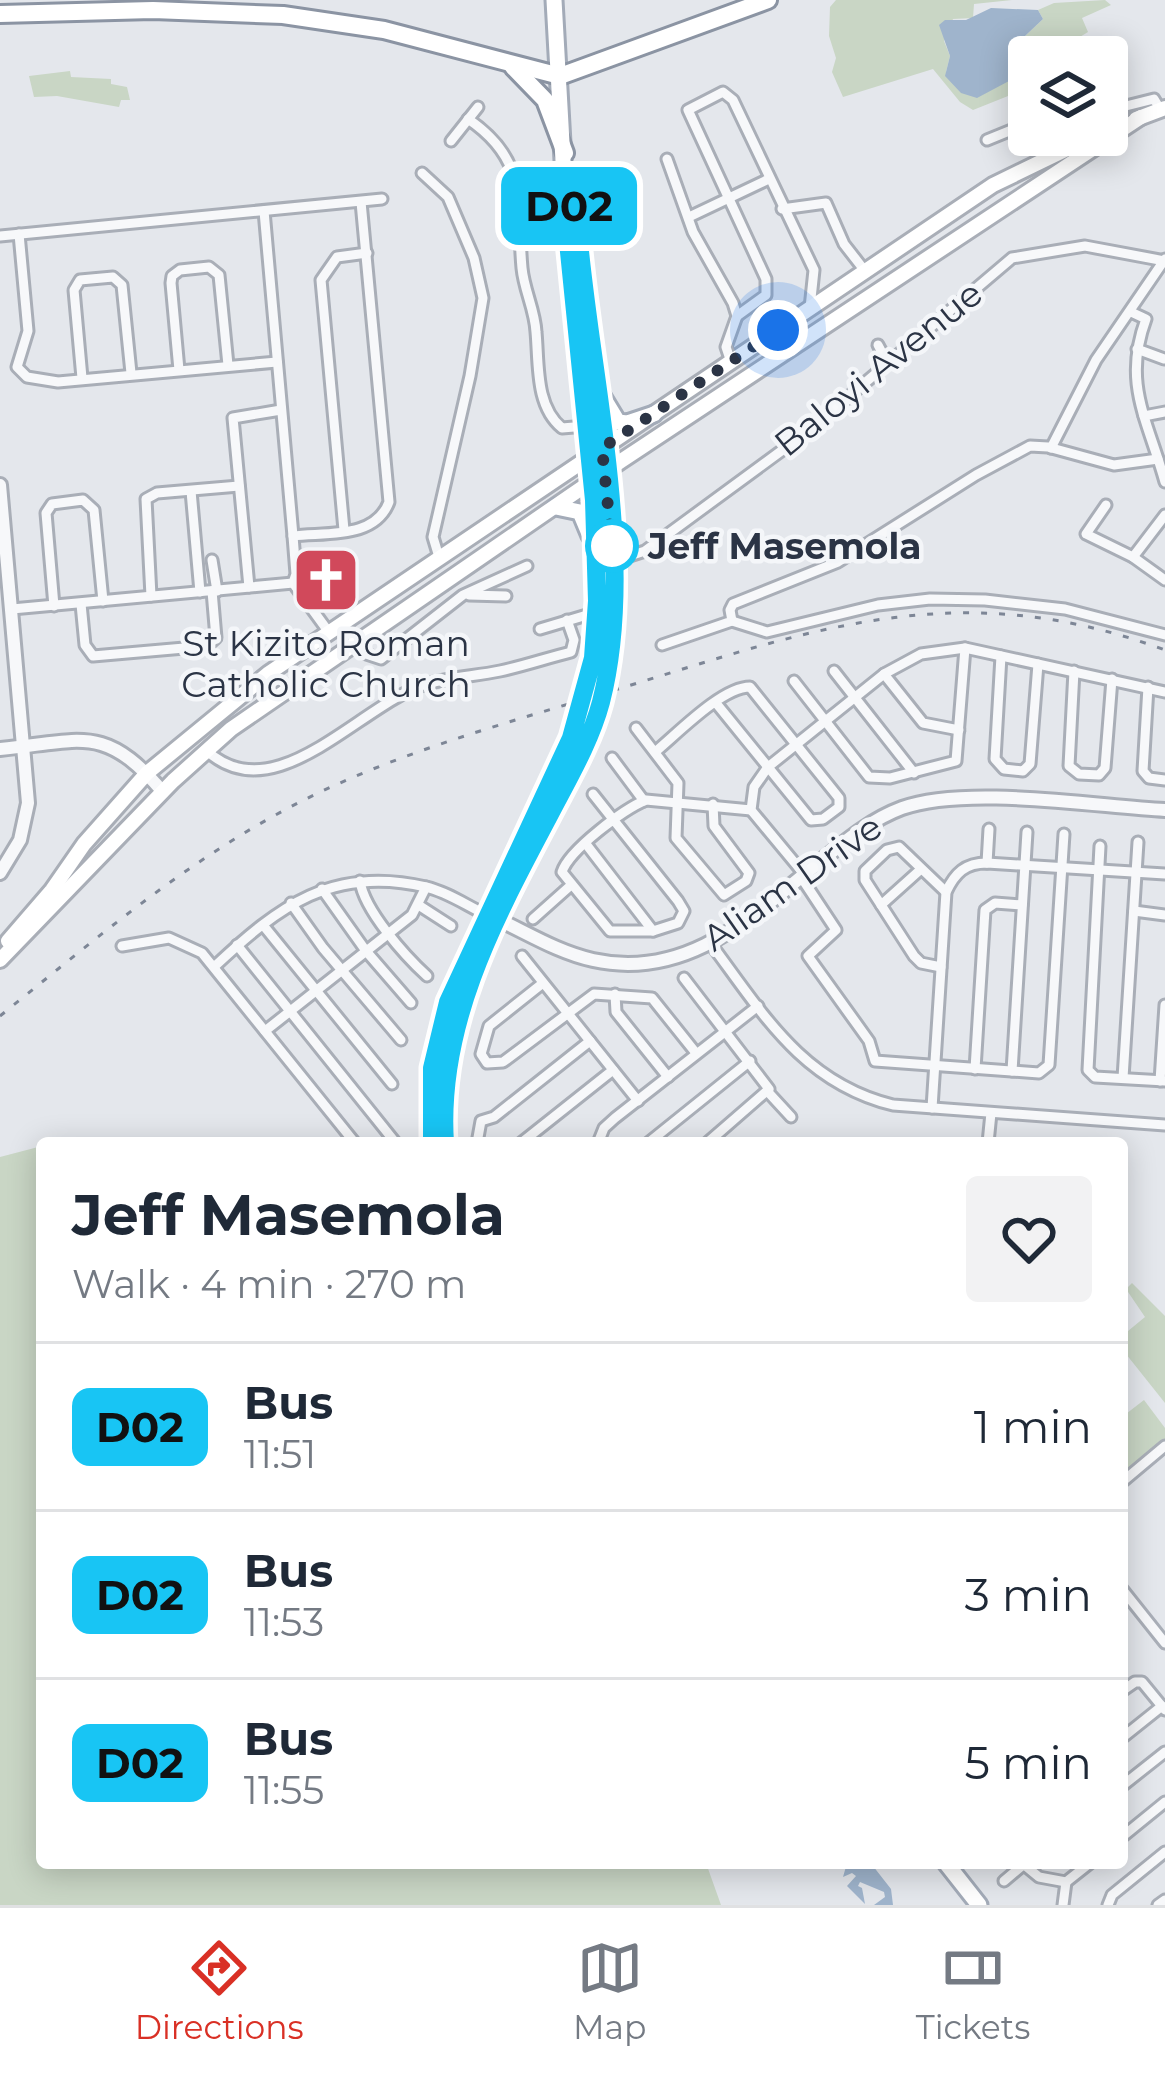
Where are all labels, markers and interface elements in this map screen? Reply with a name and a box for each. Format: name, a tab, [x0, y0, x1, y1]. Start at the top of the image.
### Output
map controls	[1008, 36, 1128, 156]
button: layers	[1008, 36, 1128, 156]
line badge: D02	[500, 167, 638, 245]
text: D02	[525, 180, 613, 232]
street label: Baloyi Avenue	[765, 271, 991, 465]
your location	[748, 300, 808, 360]
marker: Jeff Masemola	[587, 521, 637, 571]
place label: Jeff Masemola	[647, 524, 922, 568]
church icon: St Kizito Roman Catholic Church	[291, 545, 361, 615]
place label: St Kizito Roman Catholic Church	[181, 621, 471, 706]
street label: Aliam Drive	[694, 804, 890, 960]
button: heart	[966, 1176, 1092, 1302]
text: Jeff Masemola	[72, 1180, 505, 1249]
text: Walk · 4 min · 270 m	[72, 1260, 466, 1308]
text: Bus	[244, 1375, 333, 1430]
text: 1 min	[974, 1399, 1092, 1454]
text: D02	[96, 1401, 184, 1453]
text: 11:51	[244, 1430, 316, 1478]
text: Bus	[244, 1543, 333, 1598]
text: 3 min	[965, 1567, 1092, 1622]
text: D02	[96, 1569, 184, 1621]
text: 11:53	[244, 1598, 324, 1646]
text: Bus	[244, 1711, 333, 1766]
text: 5 min	[964, 1735, 1092, 1790]
text: D02	[96, 1737, 184, 1789]
text: 11:55	[244, 1766, 324, 1814]
tab: Directions	[135, 1935, 304, 2047]
tab: Map	[573, 1935, 646, 2047]
tab: Tickets	[916, 1935, 1030, 2047]

